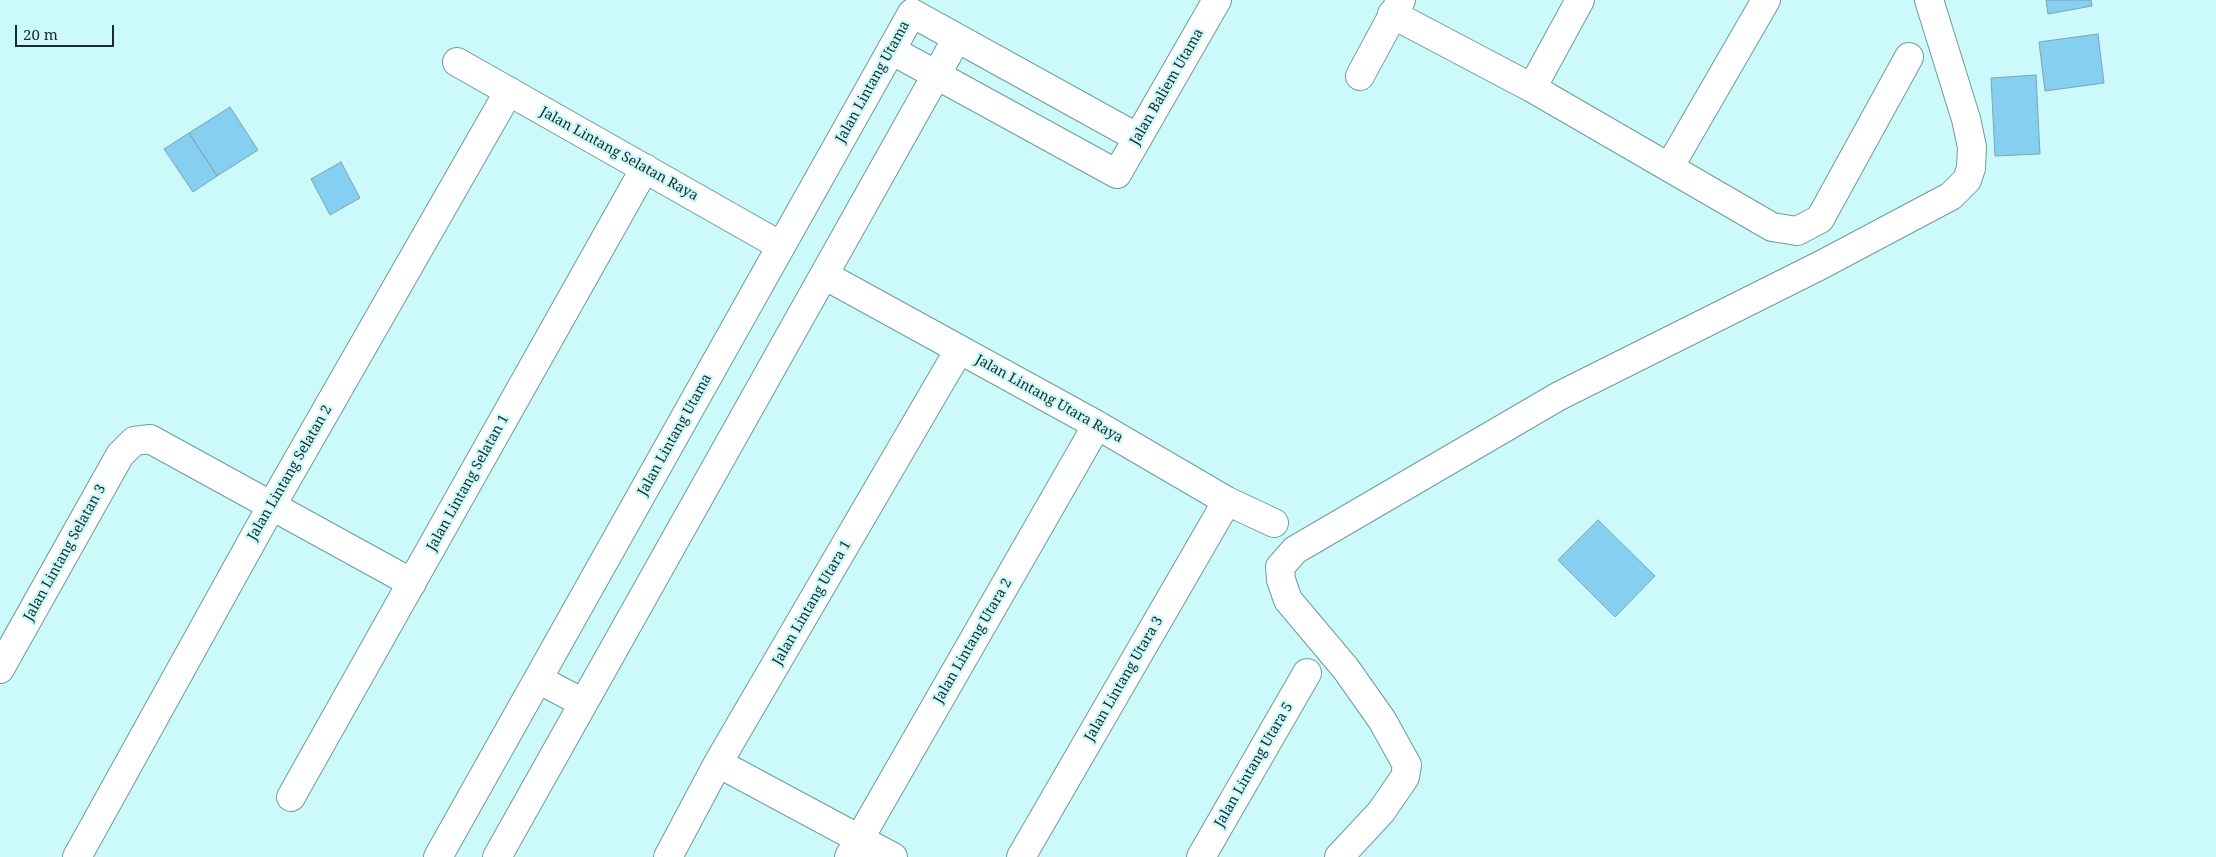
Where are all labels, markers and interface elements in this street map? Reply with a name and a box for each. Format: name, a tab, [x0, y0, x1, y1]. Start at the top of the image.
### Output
scale bar	[18, 15, 116, 47]
street label: Jalan Lintang Utama	[832, 18, 914, 146]
text: 20 m	[23, 24, 58, 44]
street label: Jalan Baliem Utama	[1127, 26, 1207, 148]
street label: Jalan Lintang Selatan Raya	[537, 103, 701, 205]
street label: Jalan Lintang Utara Raya	[972, 351, 1126, 447]
street label: Jalan Lintang Utama	[634, 371, 716, 499]
street label: Jalan Lintang Selatan 2	[244, 402, 336, 544]
street label: Jalan Lintang Selatan 1	[423, 412, 513, 554]
street label: Jalan Lintang Selatan 3	[20, 482, 110, 624]
street label: Jalan Lintang Utara 1	[769, 538, 855, 668]
street label: Jalan Lintang Utara 2	[930, 576, 1016, 706]
street label: Jalan Lintang Utara 3	[1081, 614, 1167, 744]
street label: Jalan Lintang Utara 5	[1211, 700, 1297, 830]

